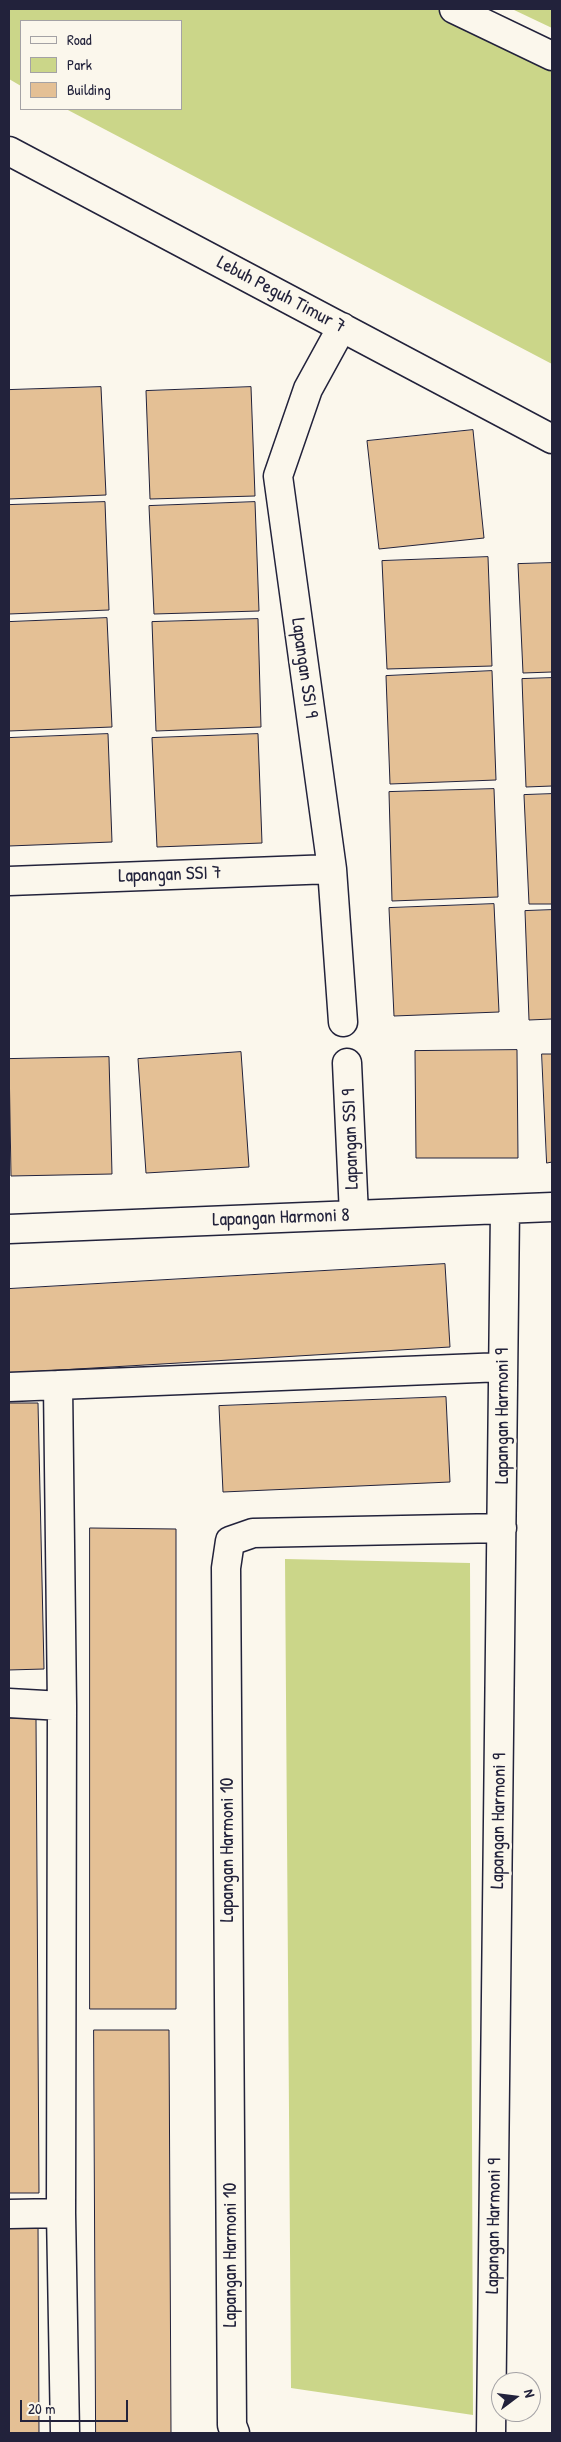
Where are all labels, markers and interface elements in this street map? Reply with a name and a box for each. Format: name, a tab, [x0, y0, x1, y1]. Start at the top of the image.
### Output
legend	[20, 20, 182, 110]
text: Road	[67, 29, 92, 50]
text: Park	[67, 54, 92, 75]
text: Building	[67, 79, 111, 100]
street label: Lebuh Peguh Timur 7	[213, 252, 349, 338]
street label: Lapangan SSI 9	[286, 617, 322, 719]
street label: Lapangan SSI 7	[118, 862, 222, 888]
street label: Lapangan SSI 9	[338, 1088, 364, 1190]
street label: Lapangan Harmoni 8	[212, 1204, 350, 1232]
street label: Lapangan Harmoni 9	[492, 1348, 514, 1484]
street label: Lapangan Harmoni 9	[486, 1753, 512, 1889]
street label: Lapangan Harmoni 10	[217, 1778, 239, 1922]
street label: Lapangan Harmoni 9	[481, 2158, 507, 2294]
street label: Lapangan Harmoni 10	[220, 2183, 242, 2327]
north arrow	[491, 2372, 541, 2422]
text: N	[520, 2387, 540, 2399]
scale bar	[22, 2390, 130, 2422]
text: 20 m	[28, 2398, 55, 2419]

